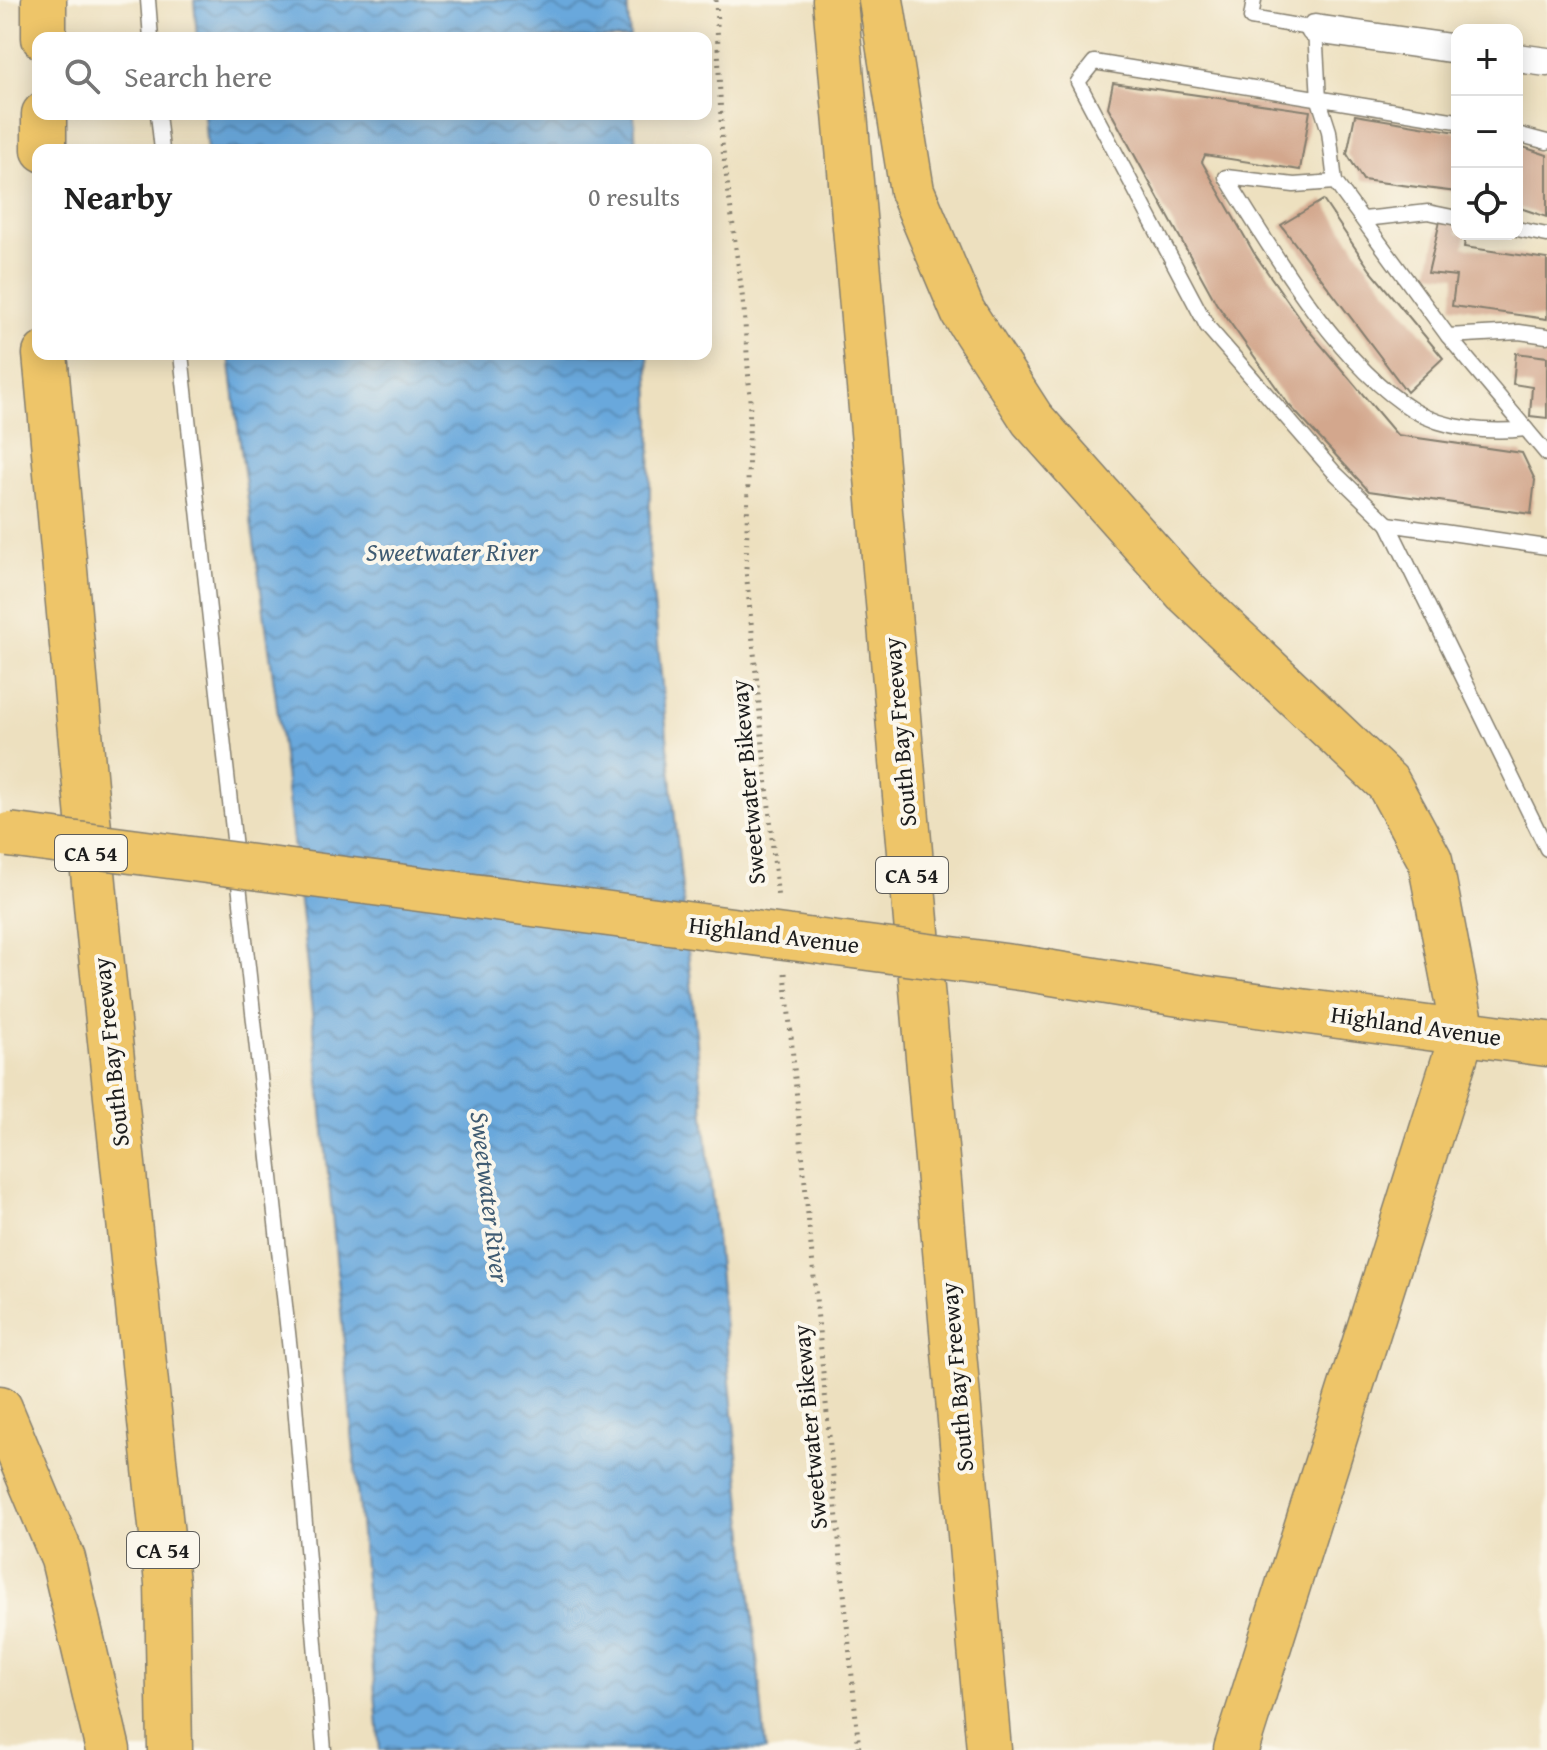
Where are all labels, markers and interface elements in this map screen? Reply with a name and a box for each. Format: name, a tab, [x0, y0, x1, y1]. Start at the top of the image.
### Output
map controls	[1451, 24, 1523, 240]
button: +	[1451, 24, 1523, 96]
search box	[32, 32, 712, 120]
icon: search	[60, 54, 104, 98]
text: Search here	[124, 54, 272, 98]
button: −	[1451, 96, 1523, 168]
button: locate	[1451, 168, 1523, 240]
text: Nearby	[64, 172, 173, 221]
text: 0 results	[588, 177, 680, 216]
water label: Sweetwater River	[366, 532, 540, 571]
street label: South Bay Freeway	[874, 636, 925, 828]
street label: Sweetwater Bikeway	[721, 678, 774, 886]
road number: CA 54	[55, 835, 127, 871]
road number: CA 54	[876, 857, 948, 893]
street label: Highland Avenue	[687, 907, 861, 962]
street label: South Bay Freeway	[83, 956, 138, 1148]
street label: Highland Avenue	[1329, 996, 1503, 1055]
water label: Sweetwater River	[461, 1109, 521, 1286]
street label: South Bay Freeway	[931, 1281, 982, 1473]
street label: Sweetwater Bikeway	[783, 1323, 836, 1531]
road number: CA 54	[127, 1532, 199, 1568]

